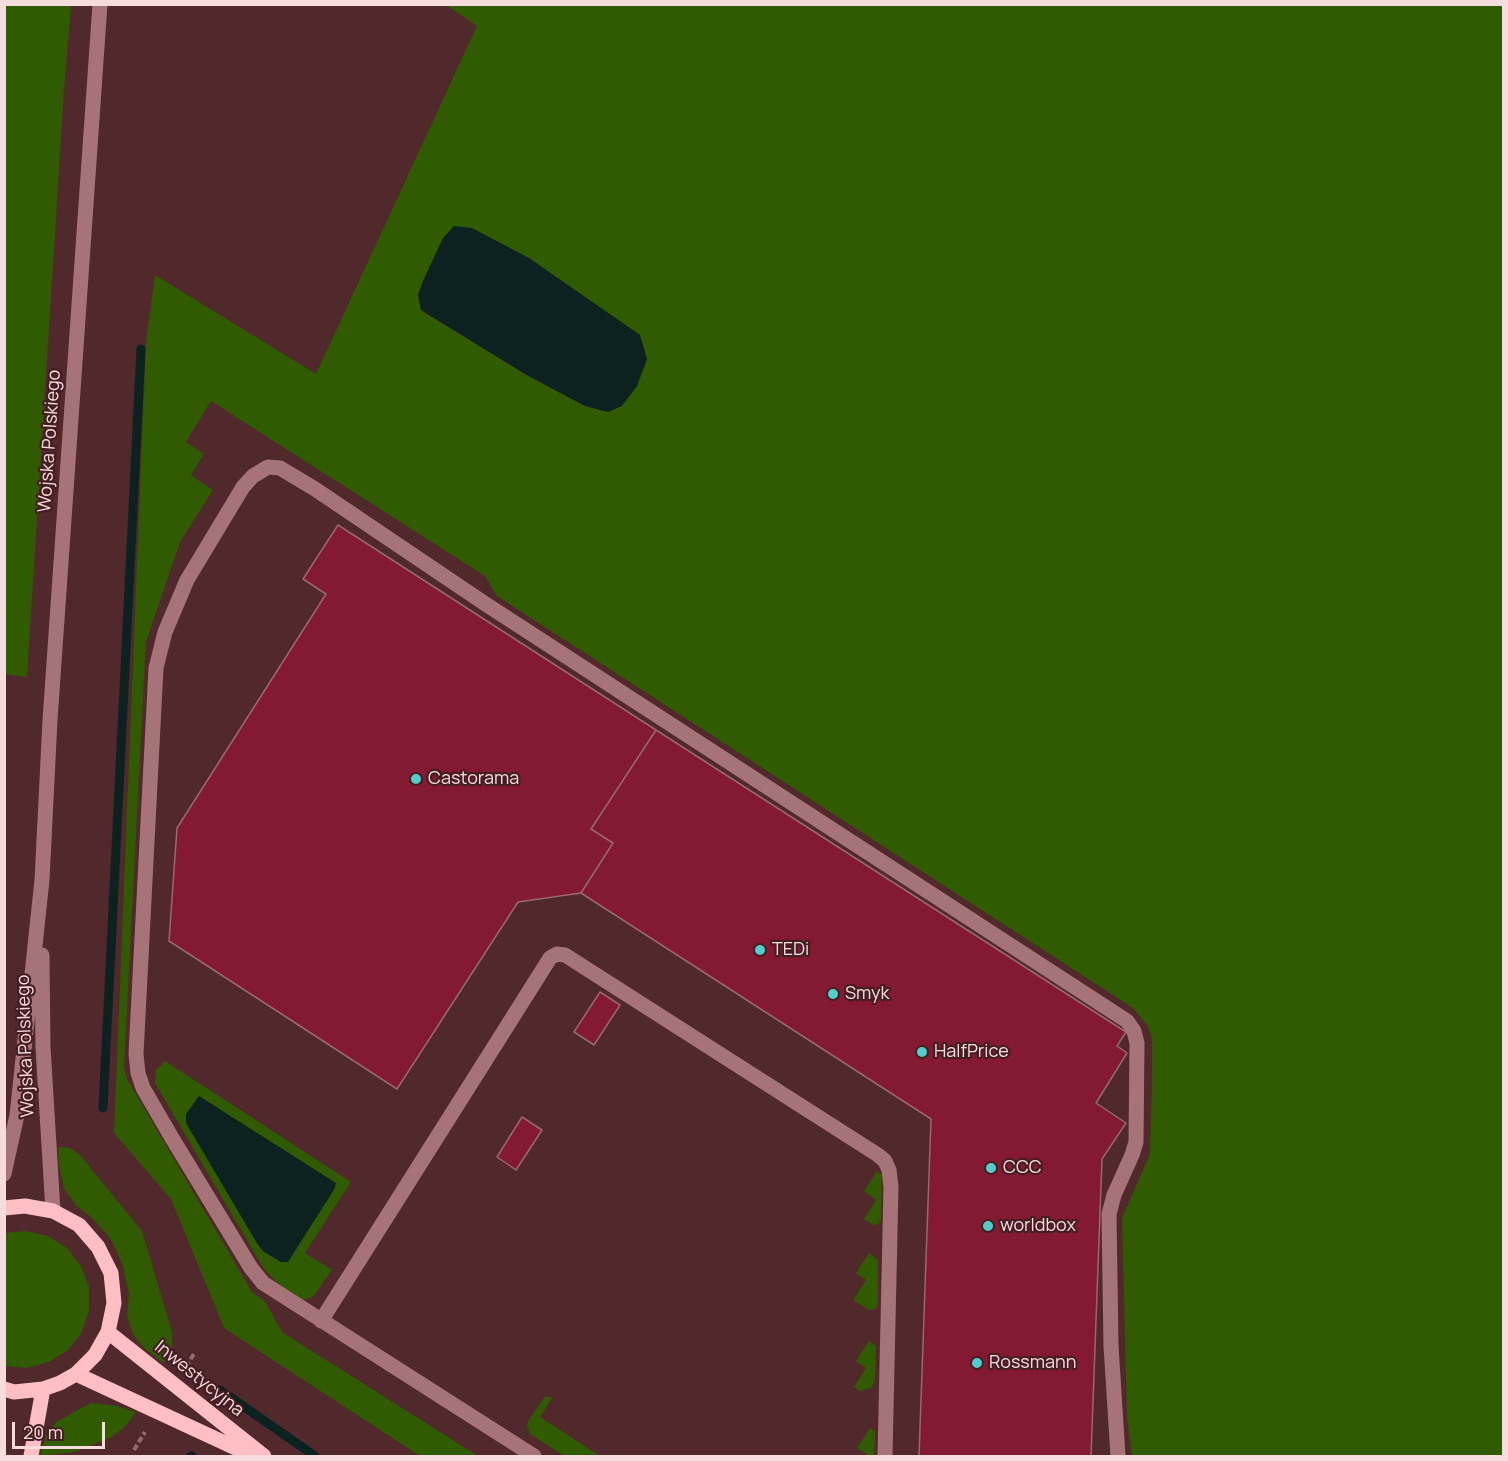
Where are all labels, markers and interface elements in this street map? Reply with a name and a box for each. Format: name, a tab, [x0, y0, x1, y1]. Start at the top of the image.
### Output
street label: Wojska Polskiego	[34, 369, 66, 513]
place label: Castorama	[428, 768, 519, 790]
marker: Castorama	[409, 772, 423, 786]
place label: TEDi	[772, 939, 809, 961]
marker: TEDi	[753, 943, 767, 957]
street label: Wojska Polskiego	[13, 974, 39, 1118]
place label: Smyk	[845, 983, 889, 1005]
marker: Smyk	[826, 987, 840, 1001]
place label: HalfPrice	[934, 1041, 1009, 1063]
marker: HalfPrice	[915, 1045, 929, 1059]
place label: CCC	[1003, 1157, 1042, 1179]
marker: CCC	[984, 1161, 998, 1175]
place label: worldbox	[1000, 1215, 1076, 1237]
marker: worldbox	[981, 1219, 995, 1233]
street label: Inwestycyjna	[150, 1336, 248, 1422]
place label: Rossmann	[989, 1352, 1076, 1374]
marker: Rossmann	[970, 1356, 984, 1370]
scale bar	[15, 1410, 108, 1448]
text: 20 m	[23, 1420, 63, 1444]

